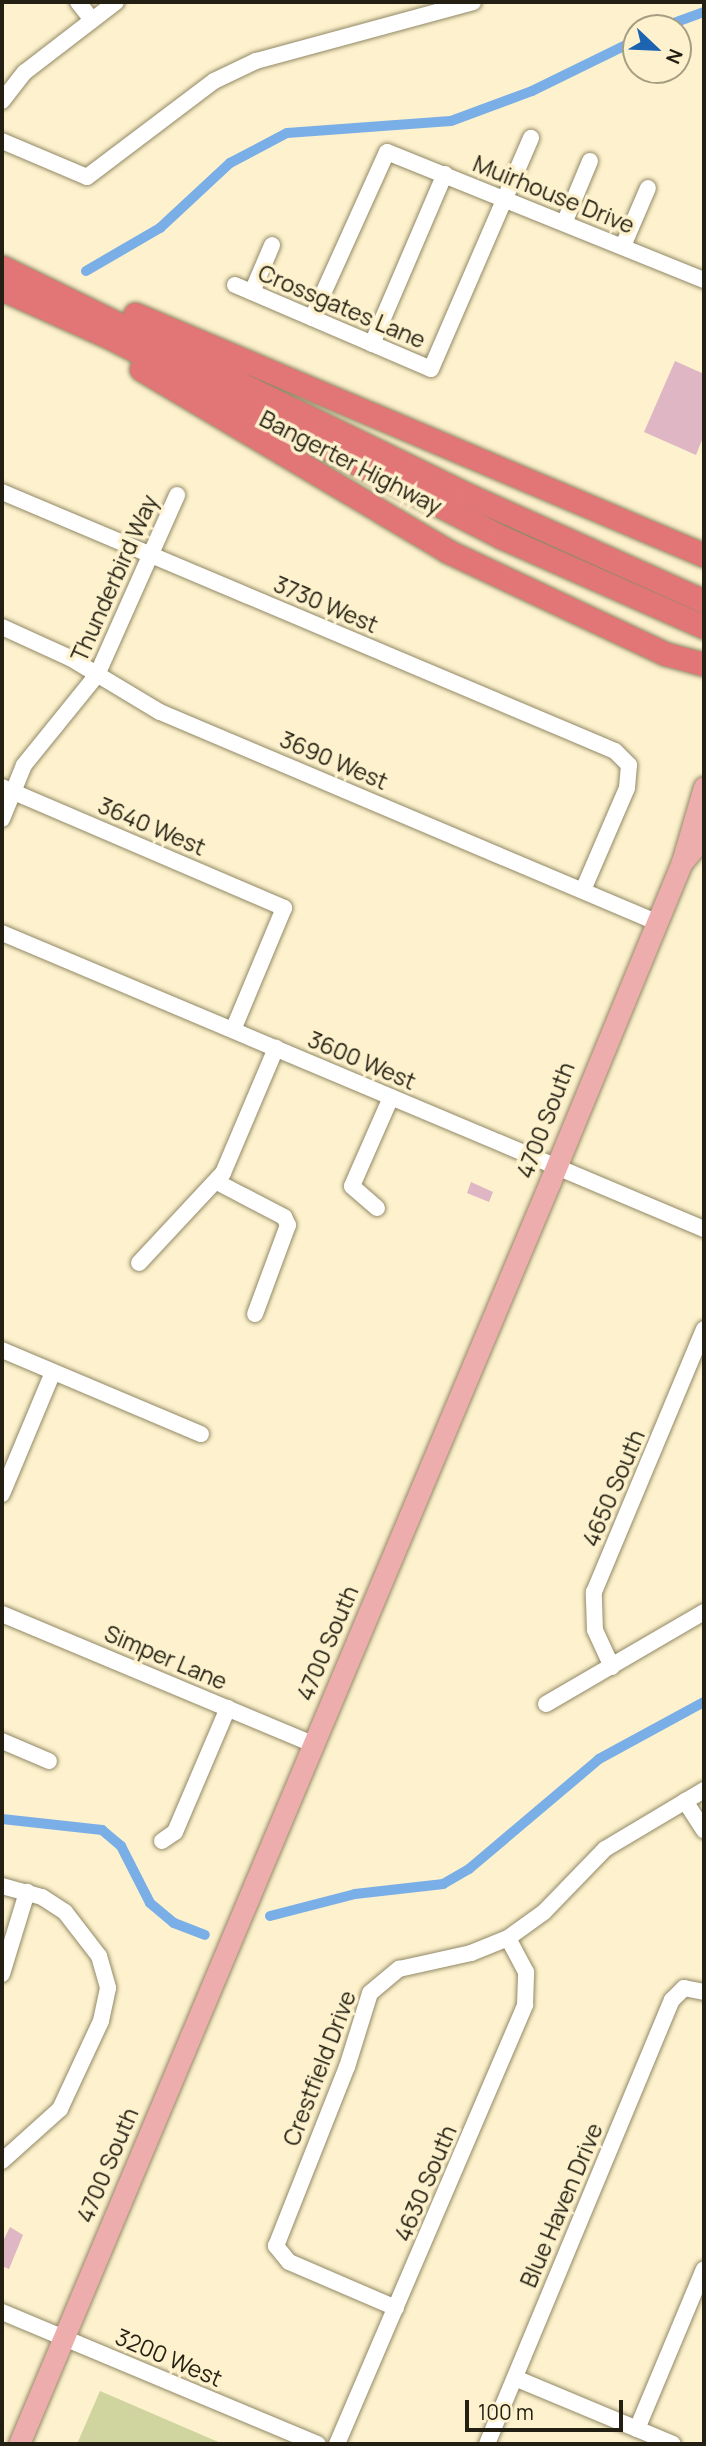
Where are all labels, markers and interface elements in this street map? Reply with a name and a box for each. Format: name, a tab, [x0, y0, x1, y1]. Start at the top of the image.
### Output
north arrow	[622, 14, 692, 84]
text: N	[660, 45, 689, 68]
street label: Muirhouse Drive	[469, 149, 639, 239]
street label: Crossgates Lane	[254, 258, 430, 354]
street label: Bangerter Highway	[255, 404, 447, 520]
street label: Thunderbird Way	[65, 490, 163, 666]
street label: 3730 West	[270, 570, 382, 638]
street label: 3690 West	[276, 725, 392, 795]
street label: 3640 West	[94, 791, 210, 861]
street label: 3600 West	[304, 1025, 420, 1095]
street label: 4700 South	[510, 1058, 580, 1182]
street label: 4650 South	[576, 1426, 650, 1550]
street label: 4700 South	[290, 1581, 364, 1705]
street label: Simper Lane	[101, 1619, 231, 1695]
street label: Crestfield Drive	[277, 1987, 361, 2149]
street label: 4700 South	[70, 2103, 144, 2227]
street label: Blue Haven Drive	[514, 2119, 608, 2291]
street label: 4630 South	[388, 2121, 462, 2245]
street label: 3200 West	[111, 2322, 227, 2392]
scale bar	[468, 2386, 626, 2430]
text: 100 m	[478, 2398, 534, 2426]

